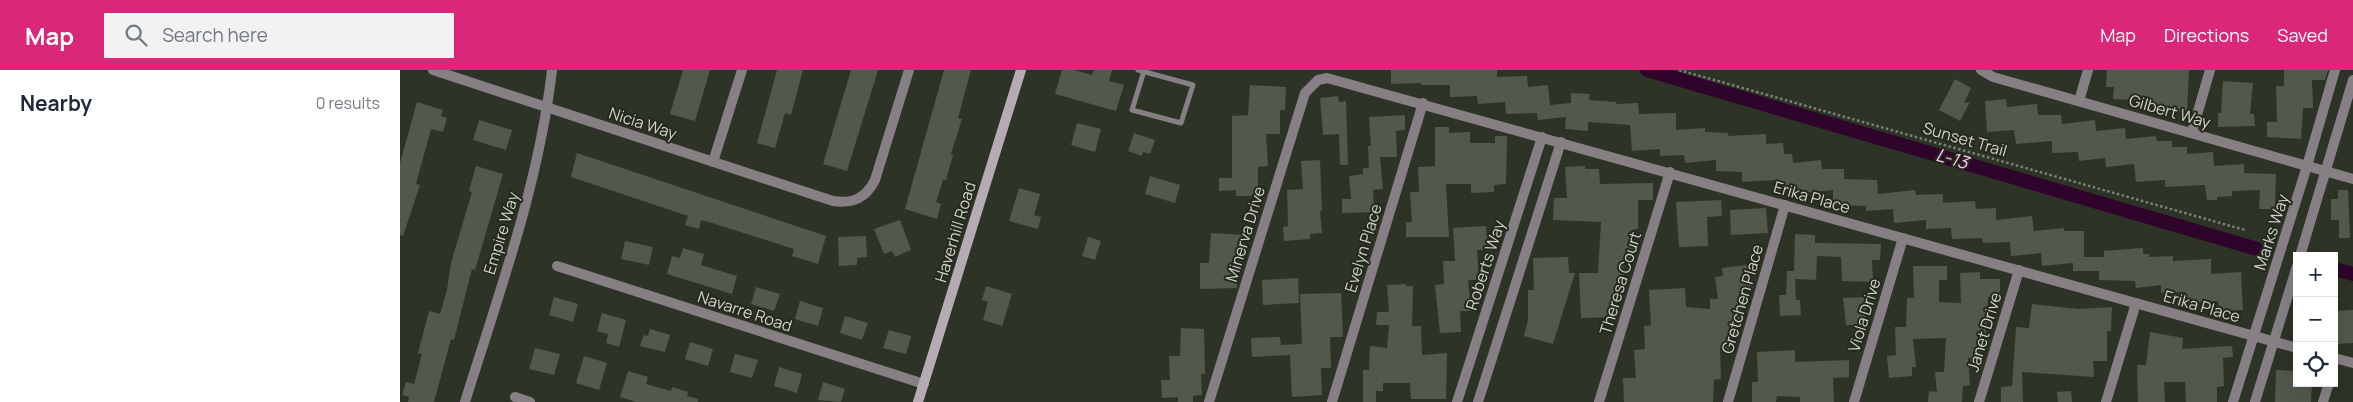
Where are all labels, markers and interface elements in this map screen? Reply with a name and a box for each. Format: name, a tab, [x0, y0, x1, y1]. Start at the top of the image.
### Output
search box	[104, 13, 454, 58]
text: Map	[25, 19, 74, 52]
icon: search	[122, 21, 150, 49]
text: Search here	[162, 22, 268, 48]
text: Map	[2100, 23, 2136, 47]
text: Directions	[2164, 23, 2249, 47]
text: Saved	[2277, 23, 2328, 47]
text: Nearby	[20, 89, 92, 117]
street label: Gilbert Way	[2127, 89, 2214, 133]
text: 0 results	[316, 92, 380, 114]
street label: Nicia Way	[606, 102, 680, 144]
street label: Sunset Trail	[1920, 116, 2010, 162]
water label: L-13	[1933, 142, 1973, 175]
street label: Erika Place	[1771, 176, 1853, 218]
street label: Haverhill Road	[929, 179, 981, 285]
street label: Minerva Drive	[1220, 183, 1270, 285]
street label: Empire Way	[478, 189, 524, 277]
street label: Marks Way	[2248, 191, 2294, 273]
street label: Evelyn Place	[1339, 201, 1387, 295]
street label: Roberts Way	[1460, 217, 1510, 313]
street label: Theresa Court	[1594, 229, 1646, 337]
street label: Gretchen Place	[1716, 242, 1768, 356]
map controls	[2293, 252, 2338, 387]
button: +	[2293, 252, 2338, 297]
street label: Viola Drive	[1842, 276, 1886, 354]
street label: Navarre Road	[695, 285, 795, 337]
street label: Erika Place	[2161, 285, 2243, 327]
street label: Janet Drive	[1961, 290, 2007, 374]
button: −	[2293, 297, 2338, 342]
button: locate	[2293, 342, 2338, 387]

